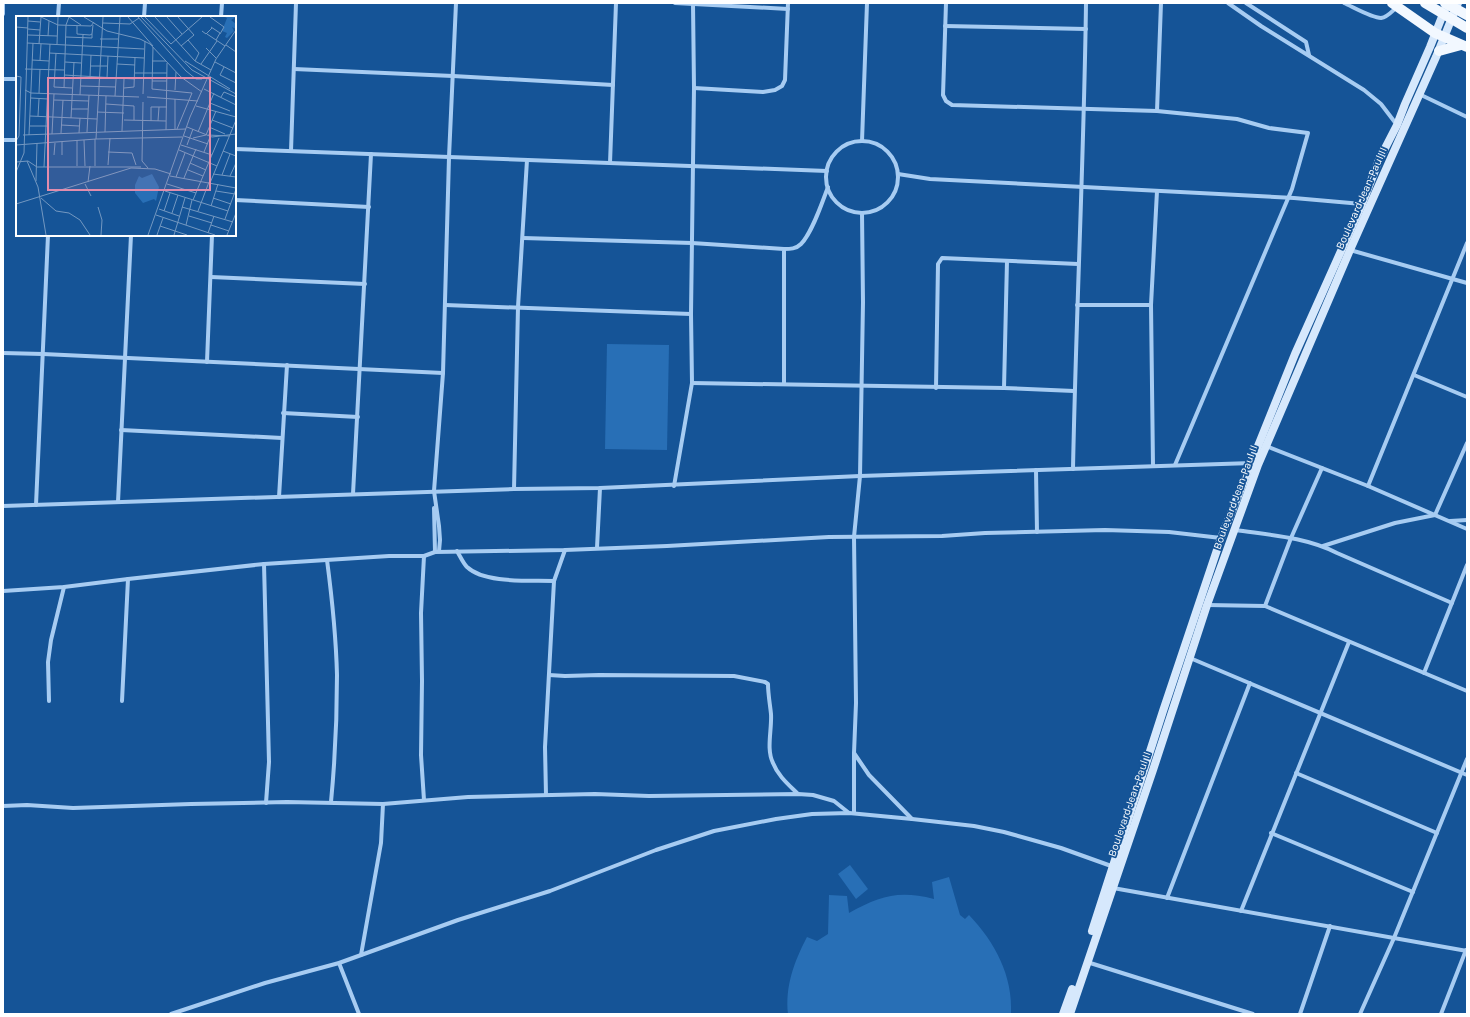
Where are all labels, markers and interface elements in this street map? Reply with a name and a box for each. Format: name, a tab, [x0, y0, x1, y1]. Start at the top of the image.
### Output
inset map	[16, 16, 236, 236]
street label: Boulevard Jean-Paul II	[1333, 145, 1390, 251]
street label: Boulevard Jean-Paul II	[1211, 443, 1260, 551]
street label: Boulevard Jean-Paul II	[1105, 750, 1154, 858]

